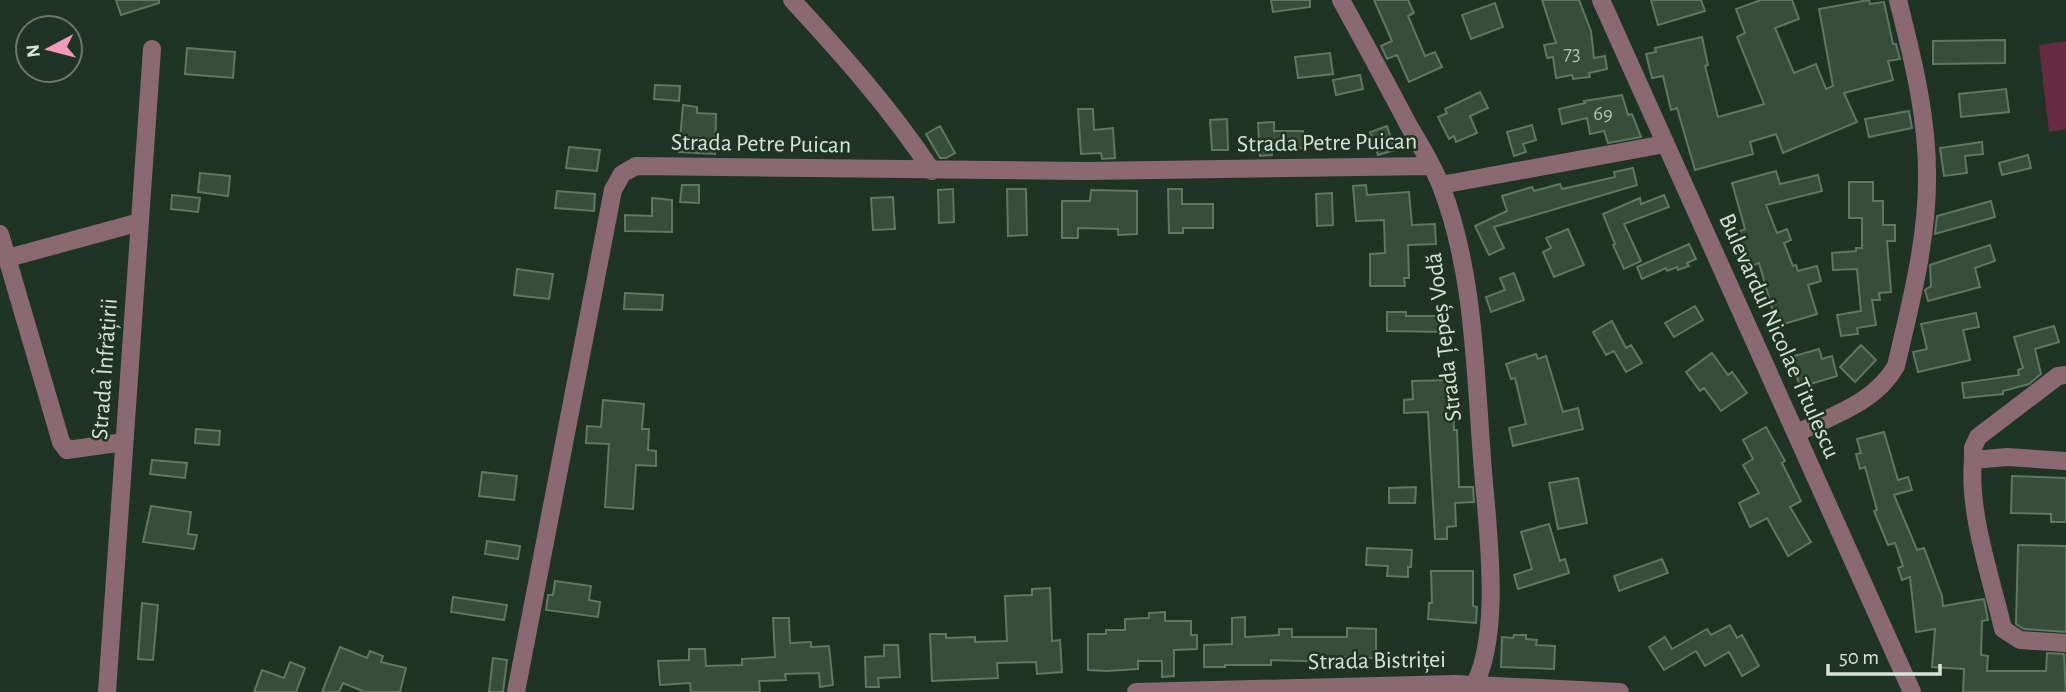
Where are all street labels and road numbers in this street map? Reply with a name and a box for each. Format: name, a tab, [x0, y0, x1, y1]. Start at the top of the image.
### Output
street label: Strada Petre Puican	[1237, 129, 1417, 157]
street label: Strada Petre Puican	[671, 130, 851, 158]
street label: Bulevardul Nicolae Titulescu	[1714, 210, 1844, 462]
street label: Strada Țepeș Vodă	[1422, 251, 1467, 423]
street label: Strada Înfrățirii	[86, 297, 123, 441]
street label: Strada Bistriței	[1308, 648, 1446, 675]

